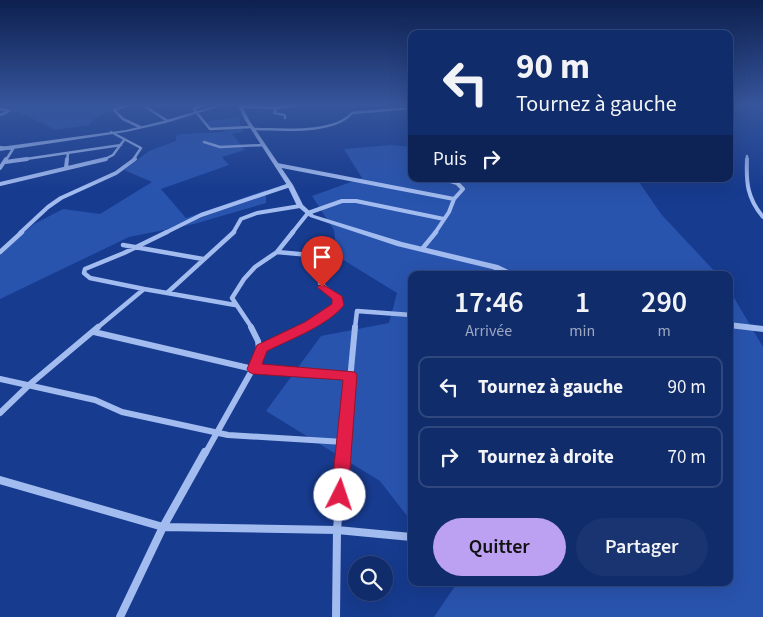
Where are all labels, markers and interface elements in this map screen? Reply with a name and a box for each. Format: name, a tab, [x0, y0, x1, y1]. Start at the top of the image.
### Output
text: 90 m	[516, 42, 590, 92]
icon: left	[433, 50, 498, 115]
text: Tournez à gauche	[516, 88, 677, 120]
icon: right	[477, 145, 505, 173]
text: Puis	[433, 146, 467, 173]
pin	[301, 236, 343, 287]
icon: arrive	[308, 243, 336, 271]
text: 17:46	[454, 281, 524, 324]
text: 1	[575, 281, 590, 324]
text: 290	[641, 281, 687, 324]
text: Arrivée	[465, 320, 512, 342]
text: min	[569, 320, 595, 342]
text: m	[658, 320, 671, 342]
icon: left	[435, 373, 463, 401]
text: Tournez à gauche	[478, 374, 623, 401]
text: 90 m	[668, 374, 706, 401]
icon: right	[435, 443, 463, 471]
text: Tournez à droite	[478, 444, 614, 471]
text: 70 m	[668, 444, 706, 471]
position arrow	[313, 468, 365, 520]
button: Quitter	[433, 518, 566, 576]
button: Partager	[576, 518, 708, 576]
map controls	[348, 556, 393, 601]
button: search	[348, 556, 393, 601]

